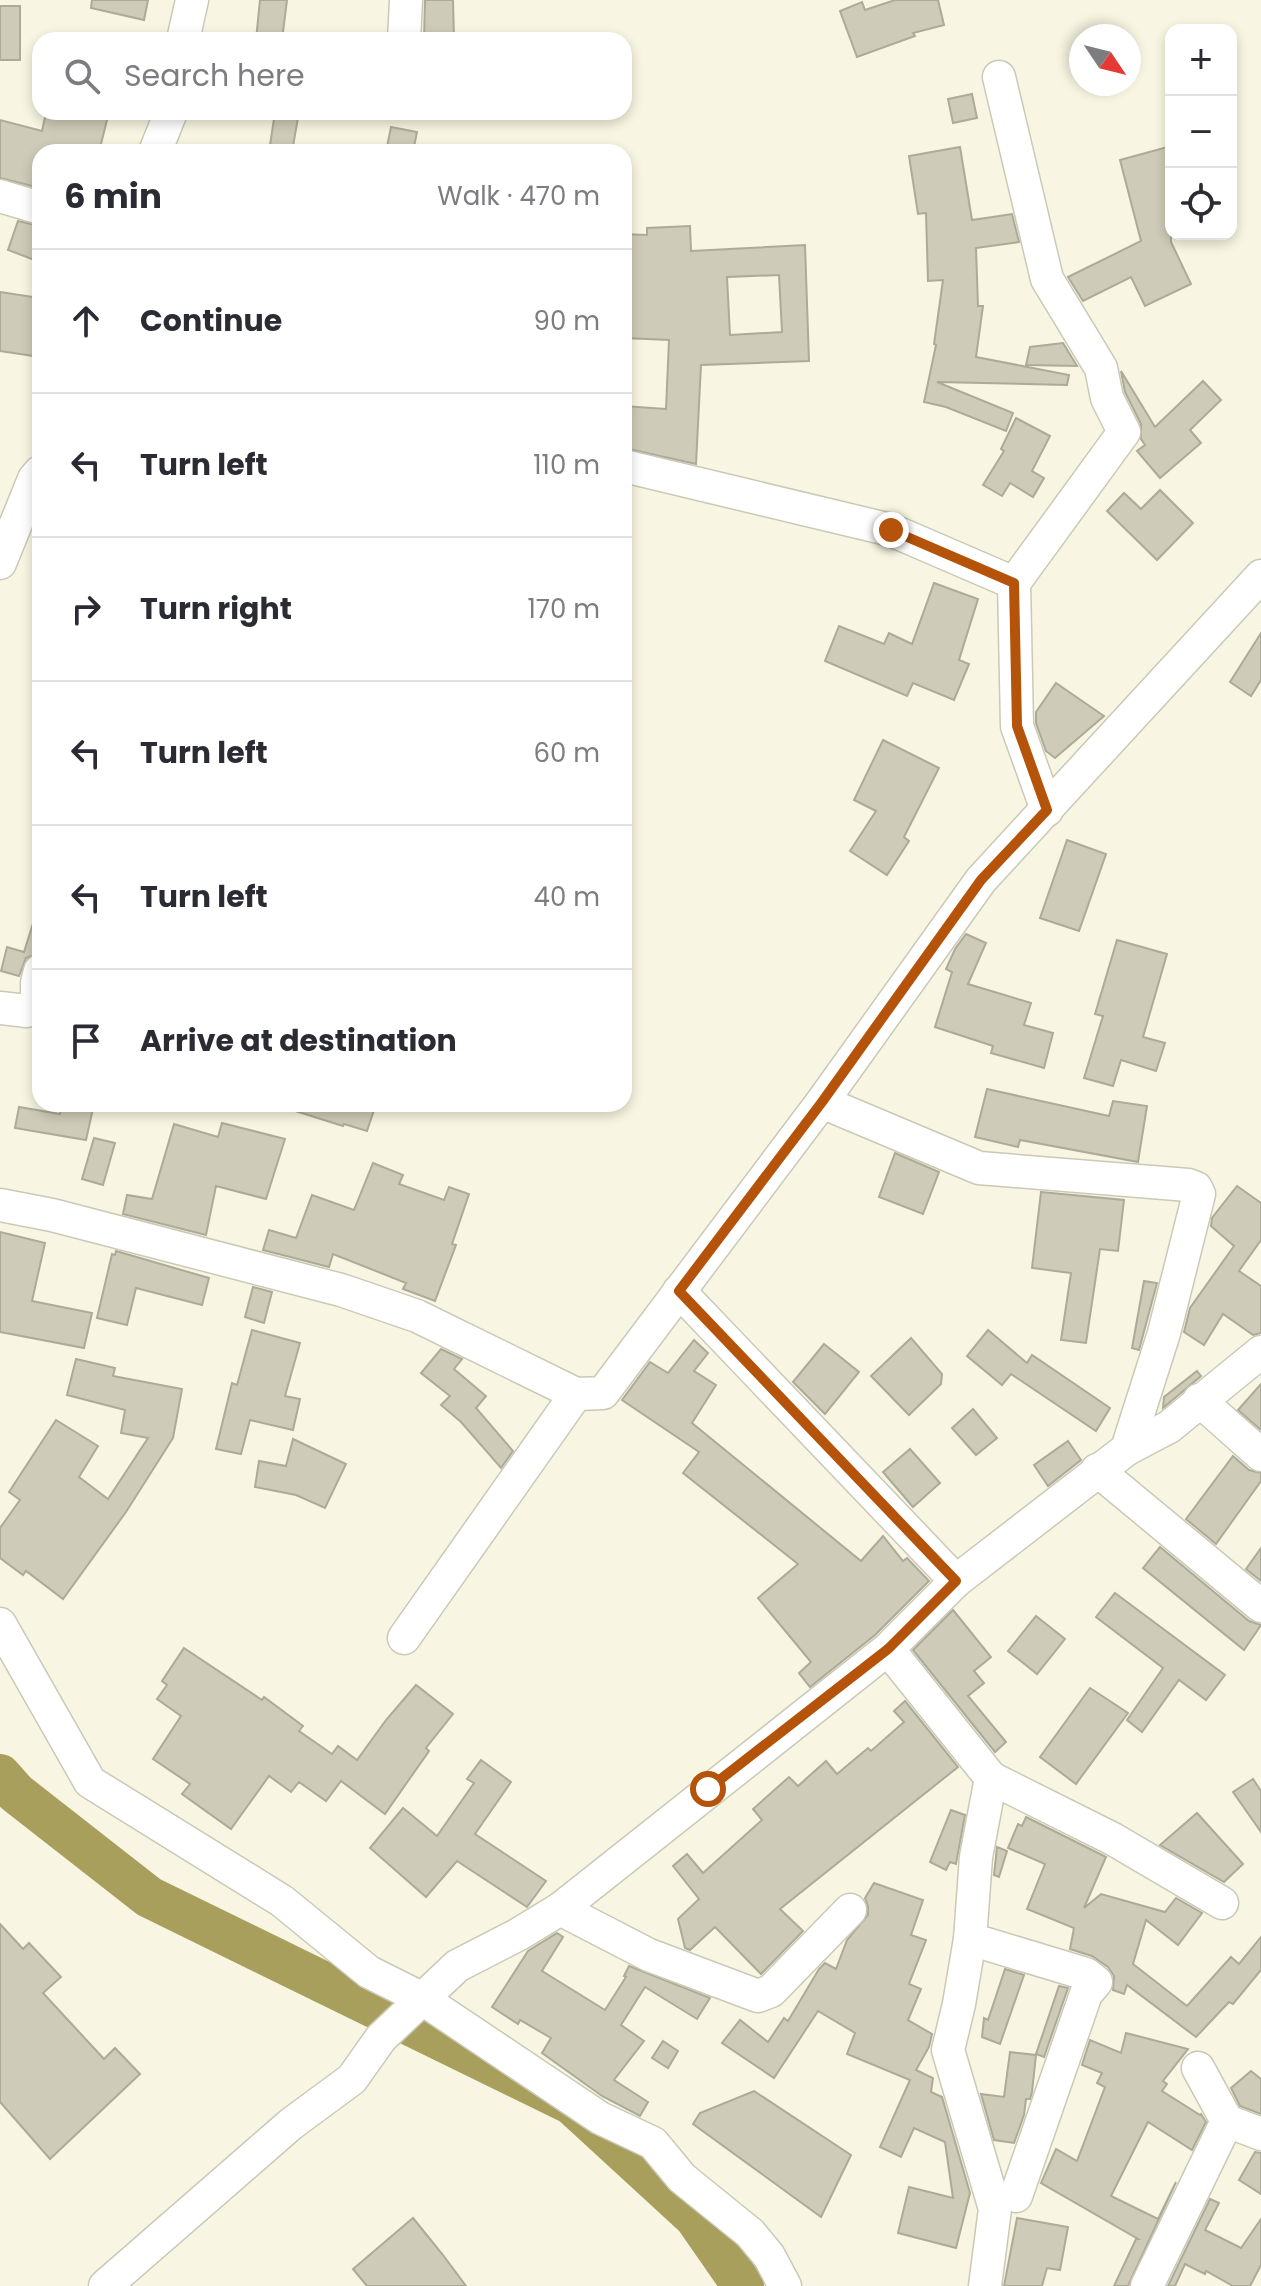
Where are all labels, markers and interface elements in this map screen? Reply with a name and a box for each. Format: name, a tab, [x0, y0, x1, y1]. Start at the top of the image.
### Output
north arrow	[1069, 24, 1141, 96]
map controls	[1165, 24, 1237, 240]
button: +	[1165, 24, 1237, 96]
search box	[32, 32, 632, 120]
icon: search	[60, 54, 104, 98]
text: Search here	[124, 54, 305, 97]
button: −	[1165, 96, 1237, 168]
button: locate	[1165, 168, 1237, 240]
text: 6 min	[64, 172, 162, 220]
text: Walk · 470 m	[437, 178, 600, 214]
icon: ahead	[64, 299, 108, 343]
text: Continue	[140, 299, 282, 342]
text: 90 m	[534, 303, 600, 339]
icon: left	[64, 443, 108, 487]
text: Turn left	[140, 443, 268, 486]
text: 110 m	[533, 447, 600, 483]
route end	[873, 512, 909, 548]
icon: right	[64, 587, 108, 631]
text: Turn right	[140, 587, 292, 630]
text: 170 m	[527, 591, 600, 627]
icon: left	[64, 731, 108, 775]
text: Turn left	[140, 731, 268, 774]
text: 60 m	[533, 735, 600, 771]
icon: left	[64, 875, 108, 919]
text: Turn left	[140, 875, 268, 918]
text: 40 m	[534, 879, 600, 915]
icon: arrive	[64, 1019, 108, 1063]
text: Arrive at destination	[140, 1019, 457, 1062]
route start	[690, 1771, 726, 1807]

